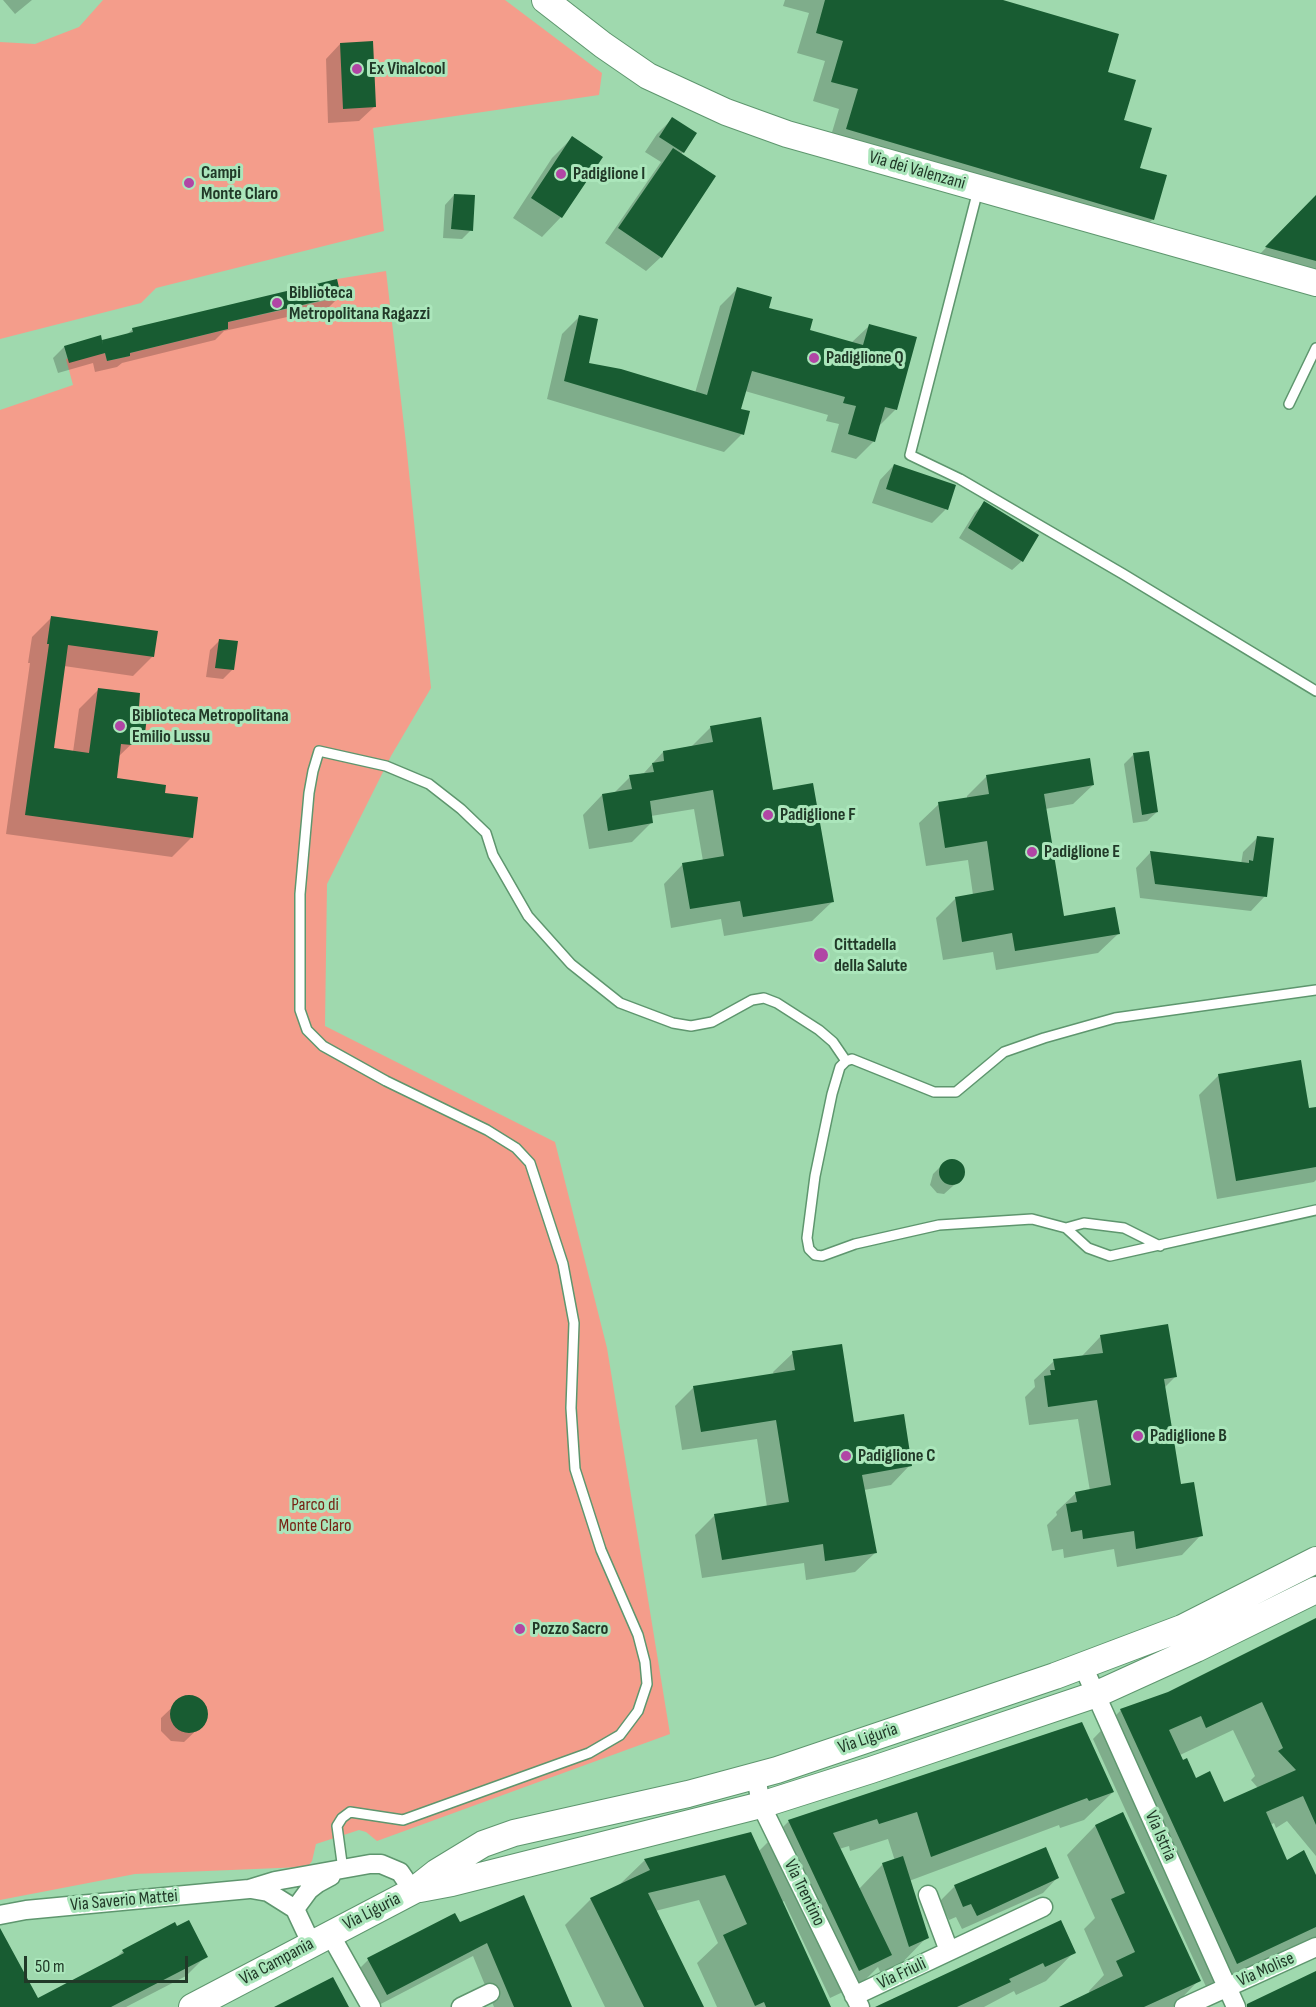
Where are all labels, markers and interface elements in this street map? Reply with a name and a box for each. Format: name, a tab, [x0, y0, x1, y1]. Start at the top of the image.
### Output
place label: Ex Vinalcool	[369, 58, 446, 80]
marker: Ex Vinalcool	[350, 62, 364, 76]
street label: Via dei Valenzani	[866, 147, 968, 195]
place label: Campi Monte Claro	[201, 162, 278, 204]
place label: Padiglione I	[573, 163, 645, 185]
marker: Padiglione I	[554, 167, 568, 181]
marker: Campi Monte Claro	[182, 176, 196, 190]
place label: Biblioteca Metropolitana Ragazzi	[289, 282, 430, 324]
marker: Biblioteca Metropolitana Ragazzi	[270, 296, 284, 310]
place label: Padiglione Q	[826, 347, 904, 369]
marker: Padiglione Q	[807, 351, 821, 365]
place label: Biblioteca Metropolitana Emilio Lussu	[132, 705, 289, 748]
marker: Biblioteca Metropolitana Emilio Lussu	[113, 719, 127, 733]
place label: Padiglione F	[780, 804, 856, 826]
marker: Padiglione F	[761, 808, 775, 822]
place label: Padiglione E	[1044, 841, 1120, 863]
marker: Padiglione E	[1025, 845, 1039, 859]
place label: Cittadella della Salute	[834, 934, 908, 976]
marker: Cittadella della Salute	[812, 946, 830, 964]
place label: Padiglione B	[1150, 1425, 1227, 1447]
marker: Padiglione B	[1131, 1429, 1145, 1443]
place label: Padiglione C	[858, 1445, 936, 1467]
marker: Padiglione C	[839, 1449, 853, 1463]
park label: Parco di Monte Claro	[279, 1494, 351, 1537]
place label: Pozzo Sacro	[532, 1618, 608, 1640]
marker: Pozzo Sacro	[513, 1622, 527, 1636]
street label: Via Liguria	[835, 1719, 901, 1759]
street label: Via Istria	[1140, 1808, 1180, 1864]
street label: Via Trentino	[779, 1856, 829, 1930]
street label: Via Saverio Mattei	[69, 1886, 179, 1916]
street label: Via Liguria	[340, 1888, 404, 1936]
street label: Via Campania	[236, 1934, 318, 1990]
scale bar	[27, 1944, 190, 1982]
street label: Via Molise	[1234, 1948, 1298, 1992]
street label: Via Friuli	[874, 1953, 930, 1995]
text: 50 m	[35, 1956, 65, 1977]

